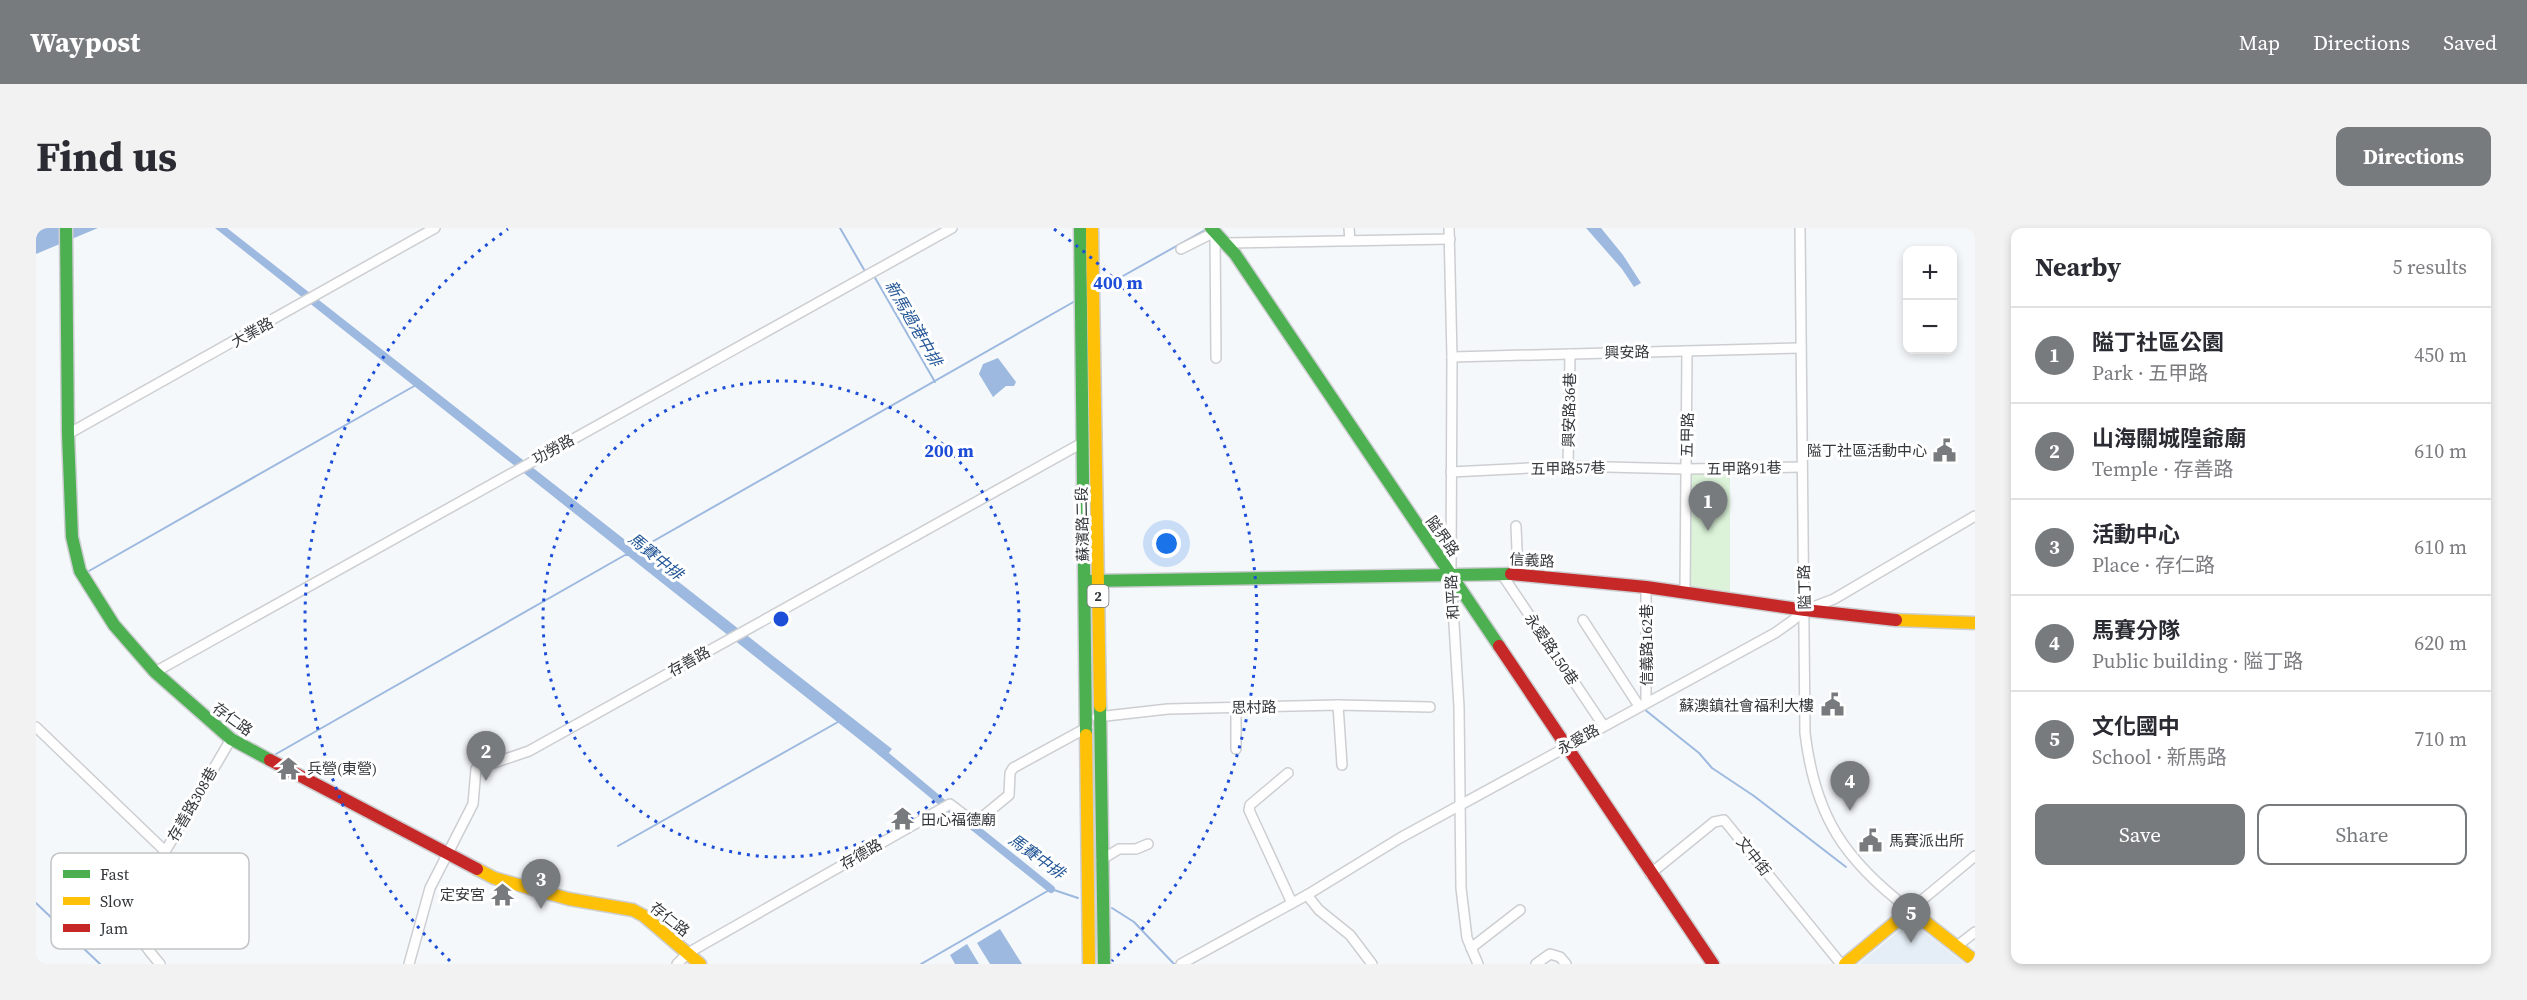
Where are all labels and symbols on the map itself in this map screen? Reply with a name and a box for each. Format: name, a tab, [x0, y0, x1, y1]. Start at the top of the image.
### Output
text: 400 m	[1093, 270, 1143, 295]
water label: 新馬過港中排	[880, 276, 949, 372]
street label: 大業路	[227, 312, 277, 352]
street label: 興安路	[1604, 341, 1650, 363]
street label: 興安路36巷	[1558, 372, 1580, 448]
street label: 五甲路	[1676, 412, 1698, 458]
street label: 功勞路	[528, 429, 578, 469]
public building icon: 隘丁社區活動中心	[1932, 437, 1958, 463]
text: 200 m	[924, 438, 974, 463]
place label: 隘丁社區活動中心	[1807, 440, 1927, 461]
street label: 五甲路57巷	[1530, 457, 1606, 479]
street label: 五甲路91巷	[1706, 457, 1782, 479]
pin: 1	[1688, 482, 1728, 531]
street label: 蘇濱路二段	[1071, 486, 1093, 562]
street label: 隘界路	[1421, 512, 1465, 560]
water label: 馬賽中排	[624, 527, 689, 586]
your location	[1152, 529, 1181, 558]
street label: 信義路	[1509, 548, 1555, 572]
street label: 隘丁路	[1793, 564, 1815, 610]
street label: 和平路	[1440, 574, 1464, 620]
road number: 2	[1088, 585, 1108, 607]
street label: 信義路162巷	[1636, 604, 1657, 686]
centre of rings	[771, 609, 791, 629]
street label: 永愛路150巷	[1520, 609, 1584, 689]
street label: 存善路	[664, 641, 714, 681]
public building icon: 蘇澳鎮社會福利大樓	[1819, 692, 1845, 718]
place label: 蘇澳鎮社會福利大樓	[1679, 695, 1814, 716]
street label: 思村路	[1231, 696, 1277, 718]
street label: 存仁路	[209, 697, 257, 741]
street label: 永愛路	[1553, 719, 1603, 759]
pin: 2	[466, 732, 506, 781]
temple icon: 兵營(東營)	[276, 755, 302, 781]
place label: 兵營(東營)	[307, 758, 377, 779]
pin: 4	[1830, 762, 1870, 811]
street label: 存善路308巷	[162, 763, 222, 845]
temple icon: 田心福德廟	[890, 806, 916, 832]
place label: 田心福德廟	[921, 809, 996, 830]
public building icon: 馬賽派出所	[1858, 827, 1884, 853]
water label: 馬賽中排	[1005, 828, 1071, 885]
place label: 馬賽派出所	[1889, 830, 1964, 851]
street label: 文中街	[1732, 832, 1776, 880]
street label: 存德路	[836, 834, 886, 874]
legend	[51, 853, 249, 949]
pin: 3	[522, 860, 560, 909]
text: Fast	[100, 863, 130, 885]
temple icon: 定安宮	[490, 881, 516, 907]
place label: 定安宮	[440, 884, 485, 905]
text: Slow	[100, 890, 135, 912]
pin: 5	[1892, 894, 1930, 943]
street label: 存仁路	[646, 897, 694, 941]
text: Jam	[99, 917, 128, 939]

